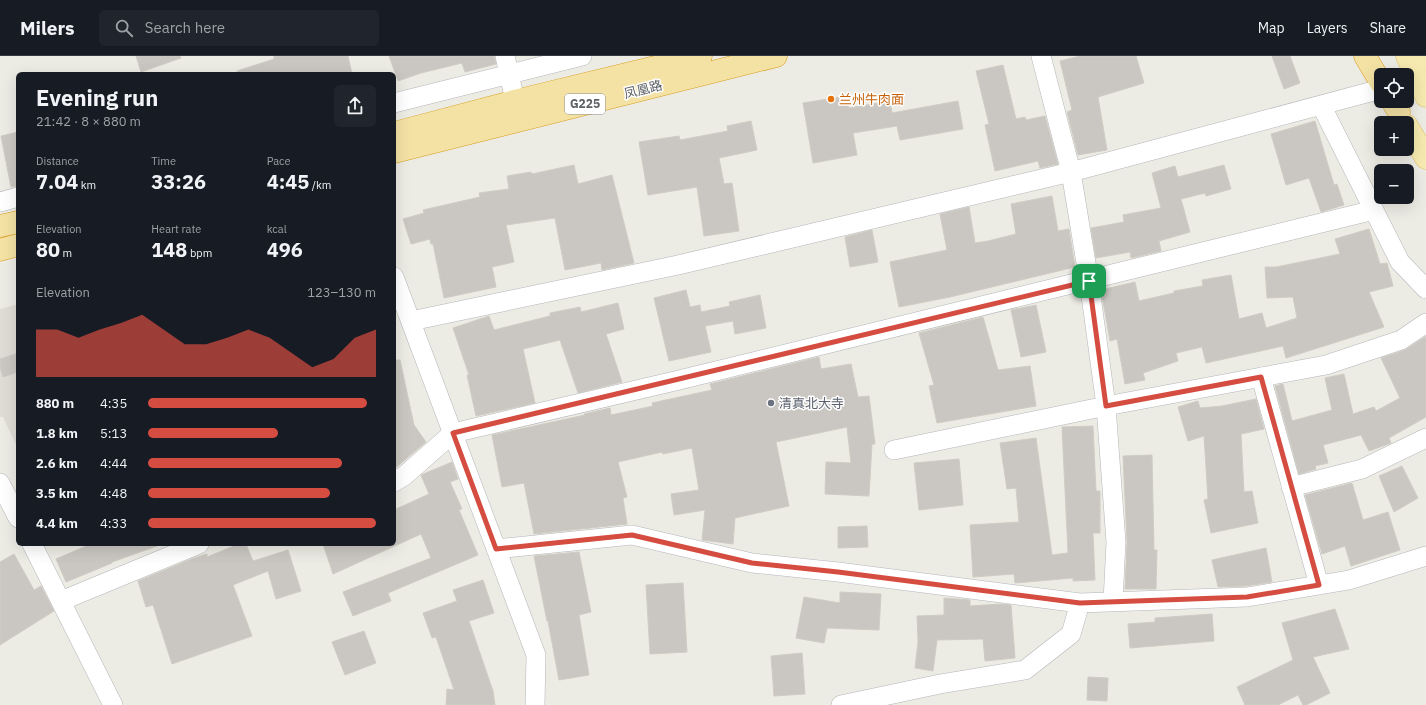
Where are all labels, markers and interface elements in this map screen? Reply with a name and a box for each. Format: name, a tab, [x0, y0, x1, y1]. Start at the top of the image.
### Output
search box	[99, 10, 379, 46]
text: Milers	[20, 16, 75, 40]
icon: search	[113, 17, 135, 39]
text: Search here	[145, 18, 225, 37]
text: Map	[1258, 19, 1285, 37]
text: Layers	[1307, 19, 1348, 37]
text: Share	[1370, 19, 1406, 37]
map controls	[1374, 68, 1414, 204]
button: locate	[1374, 68, 1414, 108]
street label: 凤凰路	[622, 77, 664, 102]
text: Evening run	[36, 83, 158, 112]
button: share	[334, 85, 376, 127]
place label: 兰州牛肉面	[839, 91, 904, 108]
road number: G225	[565, 94, 605, 114]
marker: 兰州牛肉面	[826, 94, 836, 104]
text: 21:42 · 8 × 880 m	[36, 113, 141, 130]
button: +	[1374, 116, 1414, 156]
text: Distance	[36, 154, 79, 168]
text: Time	[151, 154, 176, 168]
text: Pace	[267, 154, 291, 168]
button: −	[1374, 164, 1414, 204]
text: 7.04	[36, 168, 78, 195]
text: 33:26	[151, 168, 206, 195]
text: 4:45	[267, 168, 309, 195]
text: km	[78, 178, 96, 192]
text: /km	[309, 178, 331, 192]
text: Elevation	[36, 222, 82, 236]
text: Heart rate	[151, 222, 201, 236]
text: kcal	[267, 222, 287, 236]
text: 80	[36, 236, 60, 263]
text: 148	[151, 236, 187, 263]
text: 496	[267, 236, 303, 263]
text: m	[60, 246, 72, 260]
text: bpm	[187, 246, 212, 260]
pin	[1072, 264, 1106, 298]
icon: arrive	[1078, 270, 1100, 292]
text: Elevation	[36, 284, 90, 301]
text: 123–130 m	[307, 284, 376, 301]
text: 880 m	[36, 395, 74, 412]
text: 4:35	[100, 395, 127, 412]
place label: 清真北大寺	[779, 395, 844, 412]
marker: 清真北大寺	[766, 398, 776, 408]
text: 1.8 km	[36, 425, 78, 442]
text: 5:13	[100, 425, 127, 442]
text: 2.6 km	[36, 455, 78, 472]
text: 4:44	[100, 455, 127, 472]
text: 3.5 km	[36, 485, 78, 502]
text: 4:48	[100, 485, 127, 502]
text: 4.4 km	[36, 515, 78, 532]
text: 4:33	[100, 515, 127, 532]

